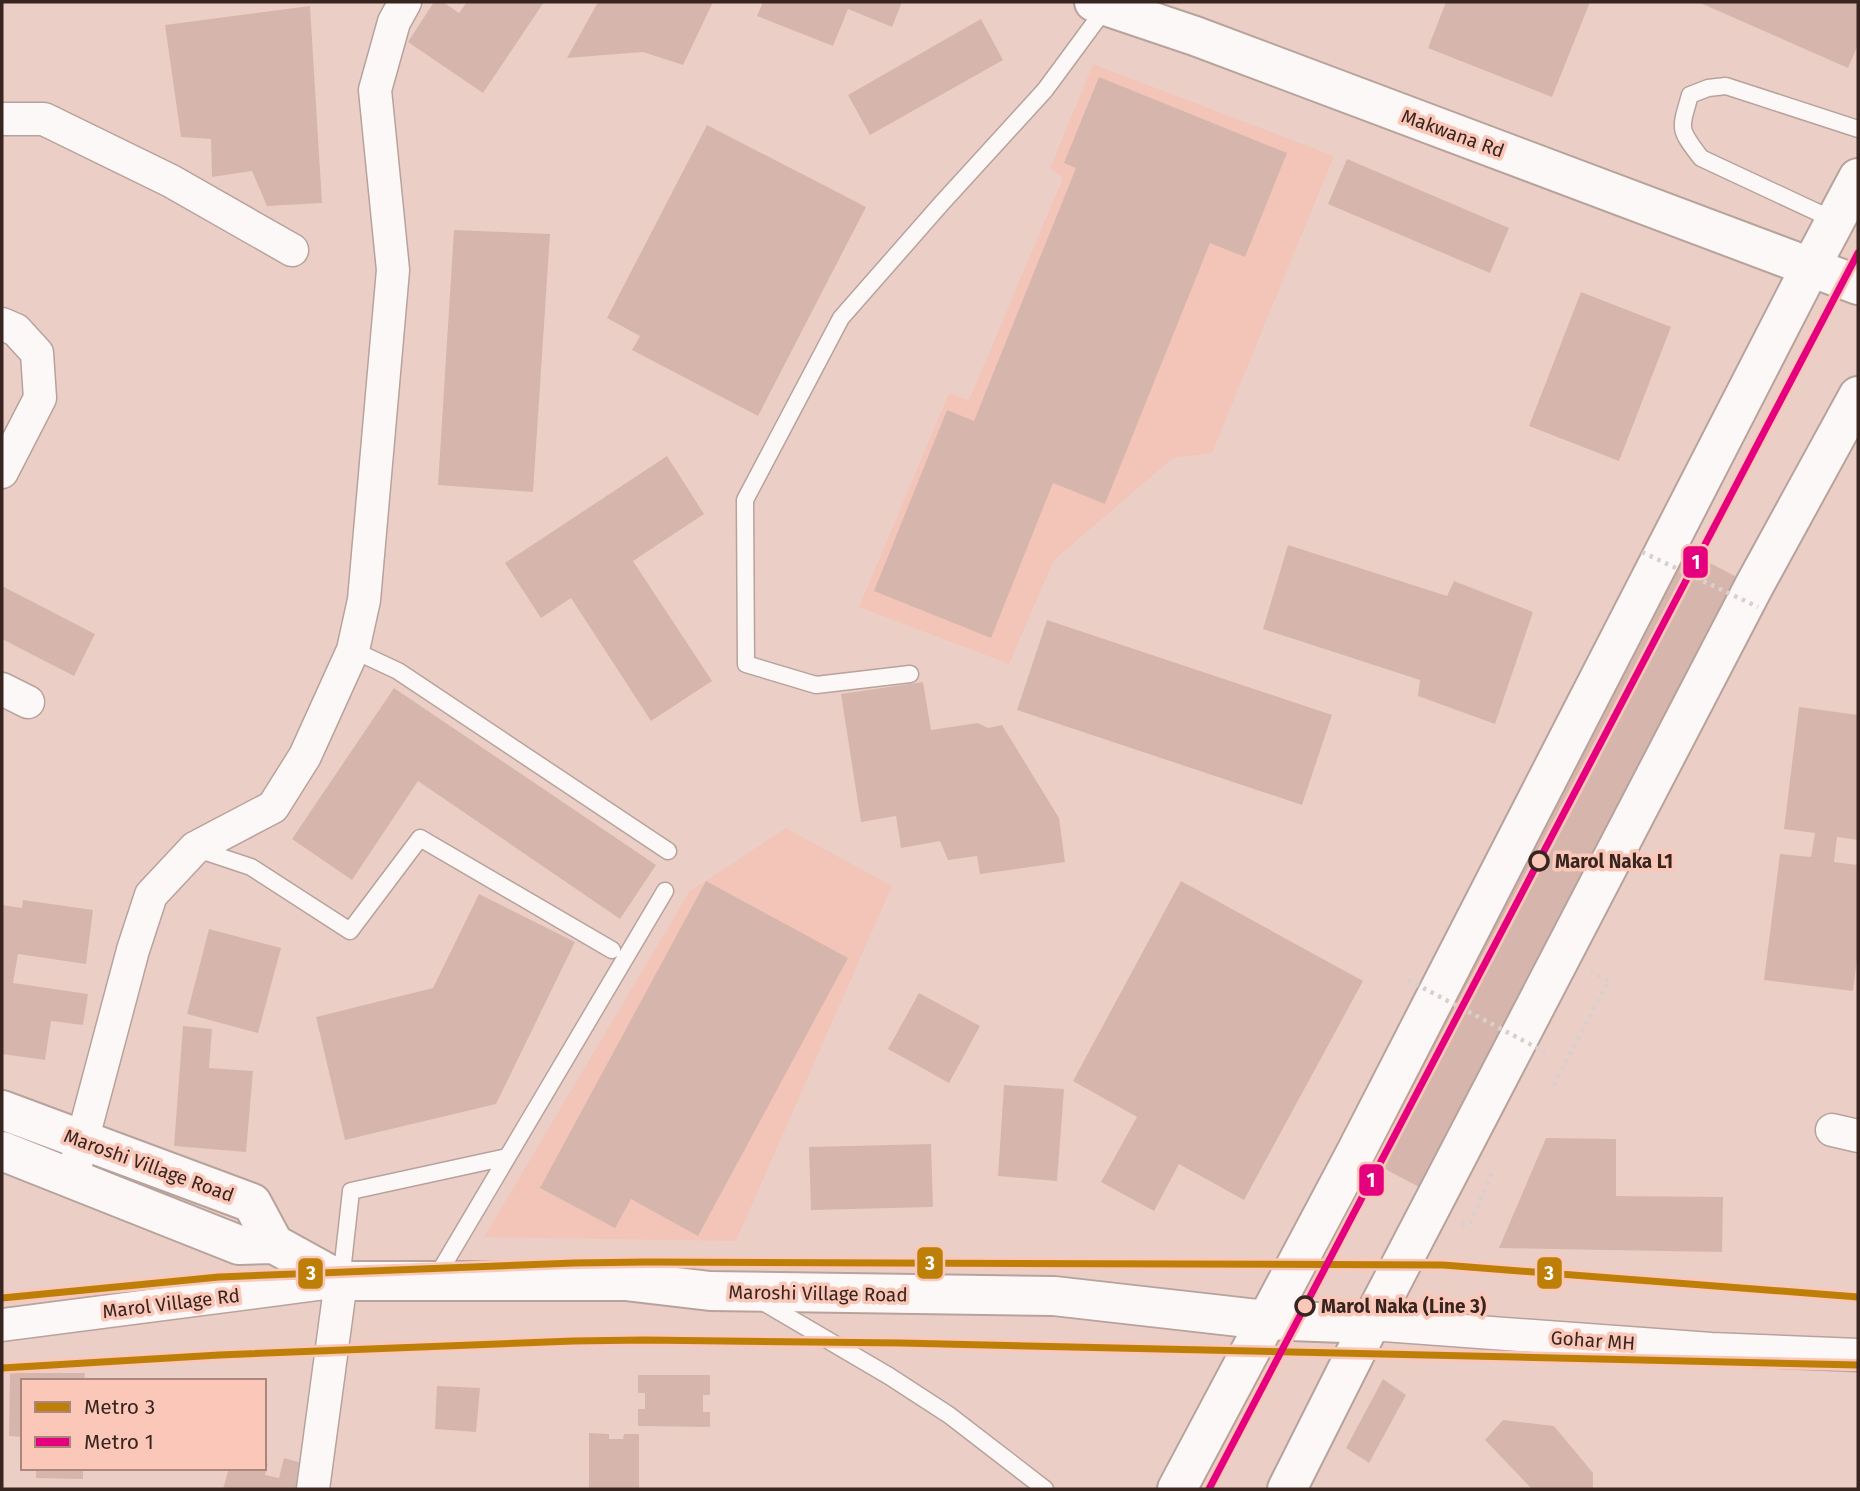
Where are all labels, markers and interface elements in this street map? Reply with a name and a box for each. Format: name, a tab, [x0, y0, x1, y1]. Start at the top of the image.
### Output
street label: Makwana Rd	[1398, 104, 1507, 163]
line badge: 1	[1682, 545, 1709, 579]
text: 1	[1692, 551, 1700, 574]
place label: Marol Naka L1	[1555, 850, 1673, 873]
marker: Marol Naka L1	[1529, 851, 1549, 871]
street label: Maroshi Village Road	[61, 1124, 237, 1207]
line badge: 1	[1358, 1163, 1385, 1197]
text: 1	[1367, 1169, 1375, 1192]
line badge: 3	[916, 1246, 944, 1280]
text: 3	[924, 1252, 935, 1275]
line badge: 3	[1536, 1256, 1563, 1290]
line badge: 3	[297, 1257, 324, 1290]
text: 3	[305, 1262, 316, 1285]
text: 3	[1543, 1262, 1554, 1285]
street label: Maroshi Village Road	[728, 1280, 908, 1307]
street label: Marol Village Rd	[101, 1284, 241, 1323]
place label: Marol Naka (Line 3)	[1321, 1295, 1486, 1318]
marker: Marol Naka (Line 3)	[1295, 1296, 1315, 1316]
street label: Gohar MH	[1550, 1326, 1636, 1355]
legend	[21, 1379, 266, 1470]
text: Metro 3	[84, 1394, 155, 1420]
text: Metro 1	[84, 1429, 154, 1455]

